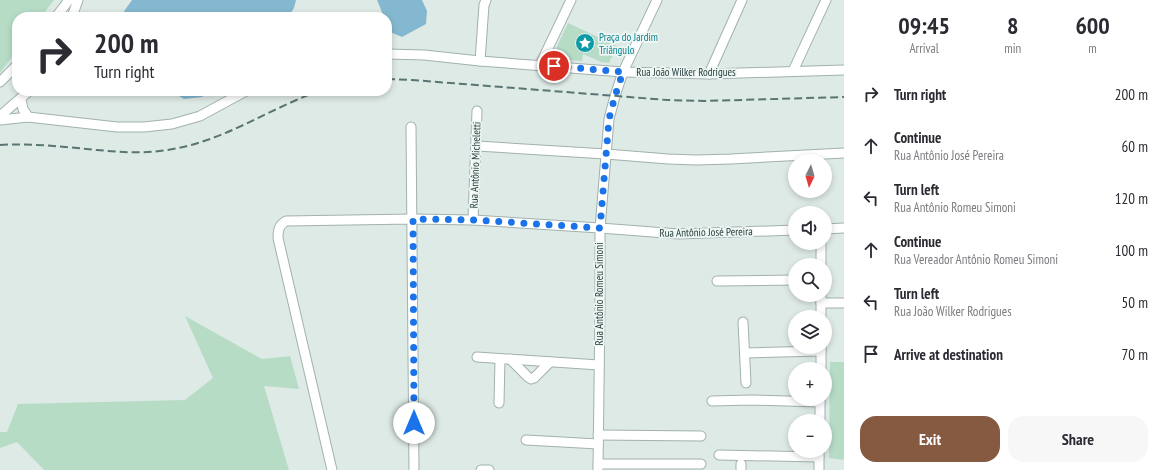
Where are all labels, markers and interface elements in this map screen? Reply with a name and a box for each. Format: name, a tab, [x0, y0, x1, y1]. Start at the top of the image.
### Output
text: 09:45	[898, 10, 950, 41]
text: 8	[1007, 10, 1018, 41]
text: 600	[1075, 10, 1110, 41]
text: 200 m	[94, 24, 158, 61]
icon: right	[28, 28, 80, 80]
place label: Praça do Jardim Triângulo	[599, 30, 658, 57]
place icon: Praça do Jardim Triângulo	[574, 32, 596, 54]
text: Arrival	[909, 40, 939, 57]
text: min	[1004, 40, 1021, 57]
text: m	[1088, 40, 1097, 57]
pin	[537, 49, 571, 83]
icon: arrive	[543, 55, 565, 77]
text: Turn right	[94, 60, 154, 83]
street label: Rua João Wilker Rodrigues	[636, 65, 736, 79]
icon: right	[860, 83, 882, 105]
text: Turn right	[894, 85, 946, 104]
text: 200 m	[1115, 85, 1148, 104]
street label: Rua Antônio Micheletti	[466, 121, 484, 209]
text: Continue	[894, 128, 941, 147]
icon: ahead	[860, 135, 882, 157]
text: 60 m	[1122, 137, 1148, 156]
text: Rua Antônio José Pereira	[894, 147, 1004, 164]
north arrow	[788, 154, 832, 198]
map controls	[788, 154, 832, 458]
text: Turn left	[894, 180, 939, 199]
icon: left	[860, 187, 882, 209]
text: 120 m	[1115, 189, 1148, 208]
text: Rua Antônio Romeu Simoni	[894, 199, 1016, 216]
button: sound	[788, 206, 832, 250]
street label: Rua Antônio José Pereira	[659, 224, 753, 240]
text: Continue	[894, 232, 941, 251]
icon: ahead	[860, 239, 882, 261]
text: 100 m	[1115, 241, 1148, 260]
street label: Rua Antônio Romeu Simoni	[592, 242, 606, 346]
text: Rua Vereador Antônio Romeu Simoni	[894, 251, 1058, 268]
button: search	[788, 258, 832, 302]
text: Turn left	[894, 284, 939, 303]
icon: left	[860, 291, 882, 313]
text: 50 m	[1122, 293, 1148, 312]
text: Rua João Wilker Rodrigues	[894, 303, 1012, 320]
button: layers	[788, 310, 832, 354]
icon: arrive	[860, 343, 882, 365]
text: Arrive at destination	[894, 345, 1003, 364]
text: 70 m	[1122, 345, 1148, 364]
button: +	[788, 362, 832, 406]
position arrow	[393, 402, 435, 444]
button: −	[788, 414, 832, 458]
button: Exit	[860, 416, 1000, 462]
button: Share	[1008, 416, 1148, 462]

